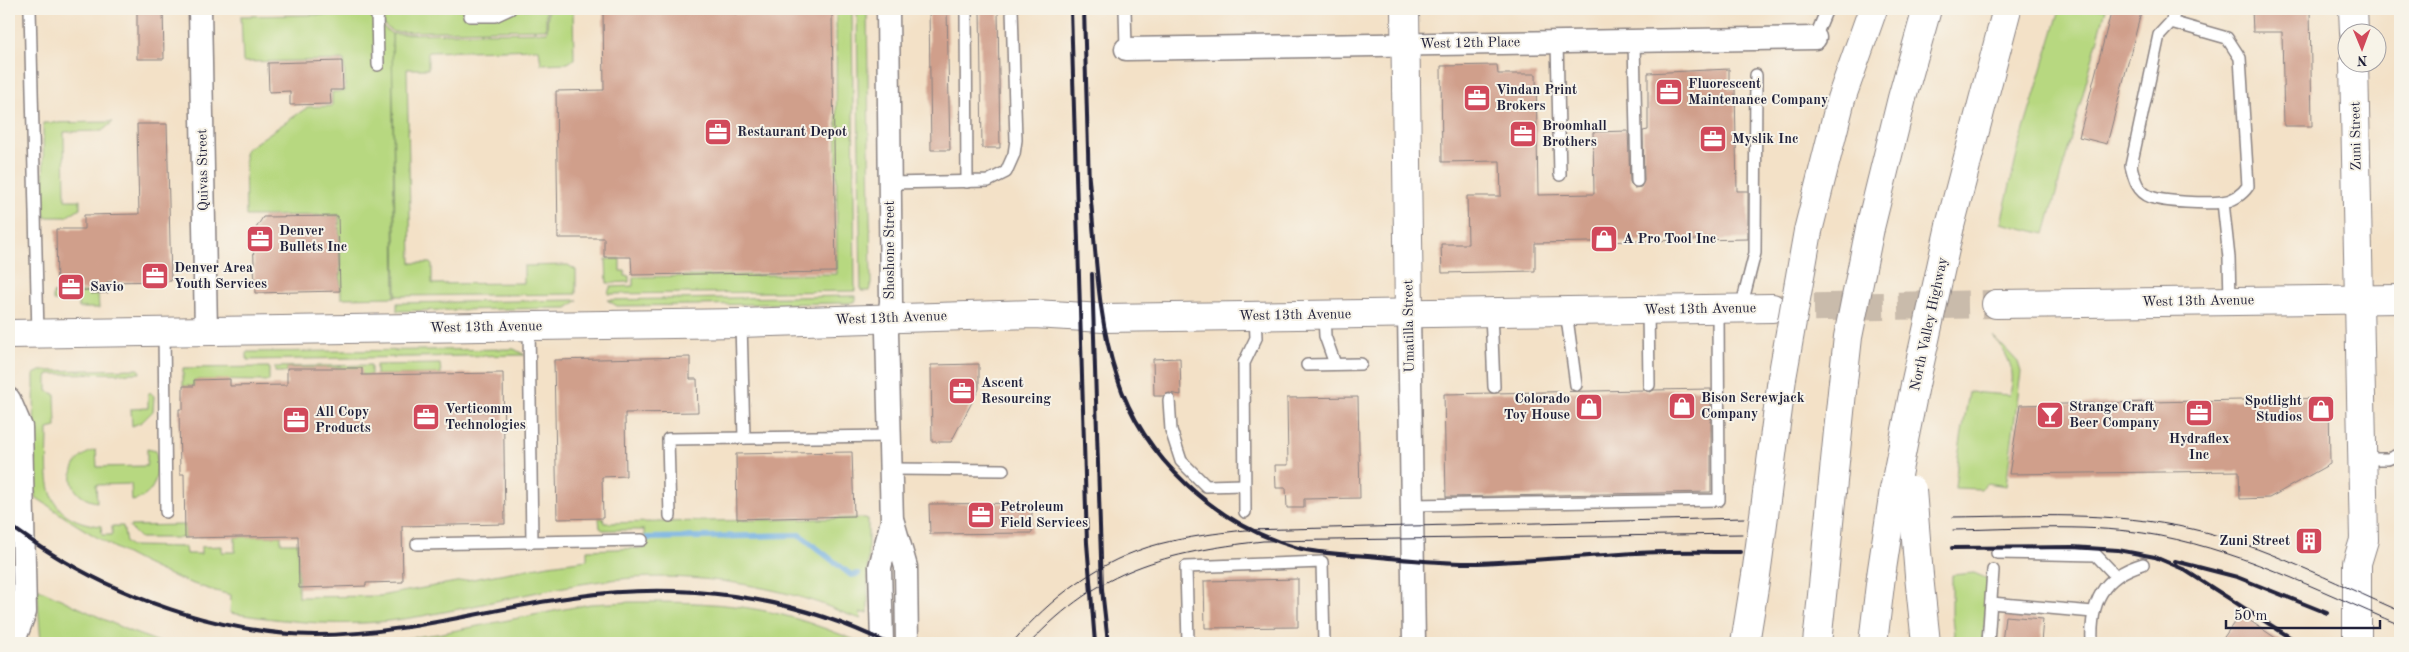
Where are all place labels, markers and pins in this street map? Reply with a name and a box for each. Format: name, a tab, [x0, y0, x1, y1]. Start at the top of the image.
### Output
office icon: Fluorescent Maintenance Company	[1654, 77, 1684, 107]
place label: Fluorescent Maintenance Company	[1688, 77, 1828, 107]
office icon: Vindan Print Brokers	[1462, 83, 1492, 113]
place label: Vindan Print Brokers	[1496, 83, 1577, 113]
office icon: Restaurant Depot	[703, 117, 733, 147]
office icon: Broomhall Brothers	[1508, 119, 1538, 149]
place label: Broomhall Brothers	[1542, 119, 1607, 149]
office icon: Myslik Inc	[1698, 124, 1728, 154]
place label: Restaurant Depot	[737, 125, 847, 139]
place label: Myslik Inc	[1732, 132, 1799, 146]
office icon: Denver Bullets Inc	[245, 224, 275, 254]
place label: Denver Bullets Inc	[279, 224, 347, 254]
shop icon: A Pro Tool Inc	[1589, 224, 1619, 254]
place label: A Pro Tool Inc	[1623, 232, 1716, 246]
office icon: Denver Area Youth Services	[140, 261, 170, 291]
place label: Denver Area Youth Services	[174, 261, 267, 291]
office icon: Savio	[56, 272, 86, 302]
place label: Savio	[90, 280, 124, 294]
office icon: Ascent Resourcing	[947, 376, 977, 406]
place label: Ascent Resourcing	[981, 376, 1051, 406]
shop icon: Bison Screwjack Company	[1667, 391, 1697, 421]
place label: Bison Screwjack Company	[1701, 391, 1805, 421]
place label: Colorado Toy House	[1504, 392, 1570, 422]
shop icon: Colorado Toy House	[1574, 392, 1604, 422]
place label: Spotlight Studios	[2244, 394, 2302, 424]
shop icon: Spotlight Studios	[2306, 394, 2336, 424]
office icon: Hydraflex Inc	[2184, 398, 2214, 428]
bar icon: Strange Craft Beer Company	[2035, 400, 2065, 430]
place label: Strange Craft Beer Company	[2069, 400, 2160, 430]
office icon: Verticomm Technologies	[411, 402, 441, 432]
place label: Verticomm Technologies	[445, 402, 526, 432]
office icon: All Copy Products	[281, 405, 311, 435]
place label: All Copy Products	[315, 405, 371, 435]
place label: Hydraflex Inc	[2169, 432, 2229, 462]
office icon: Petroleum Field Services	[966, 500, 996, 530]
place label: Petroleum Field Services	[1000, 500, 1088, 530]
building icon: Zuni Street	[2294, 526, 2324, 556]
place label: Zuni Street	[2219, 534, 2290, 548]

